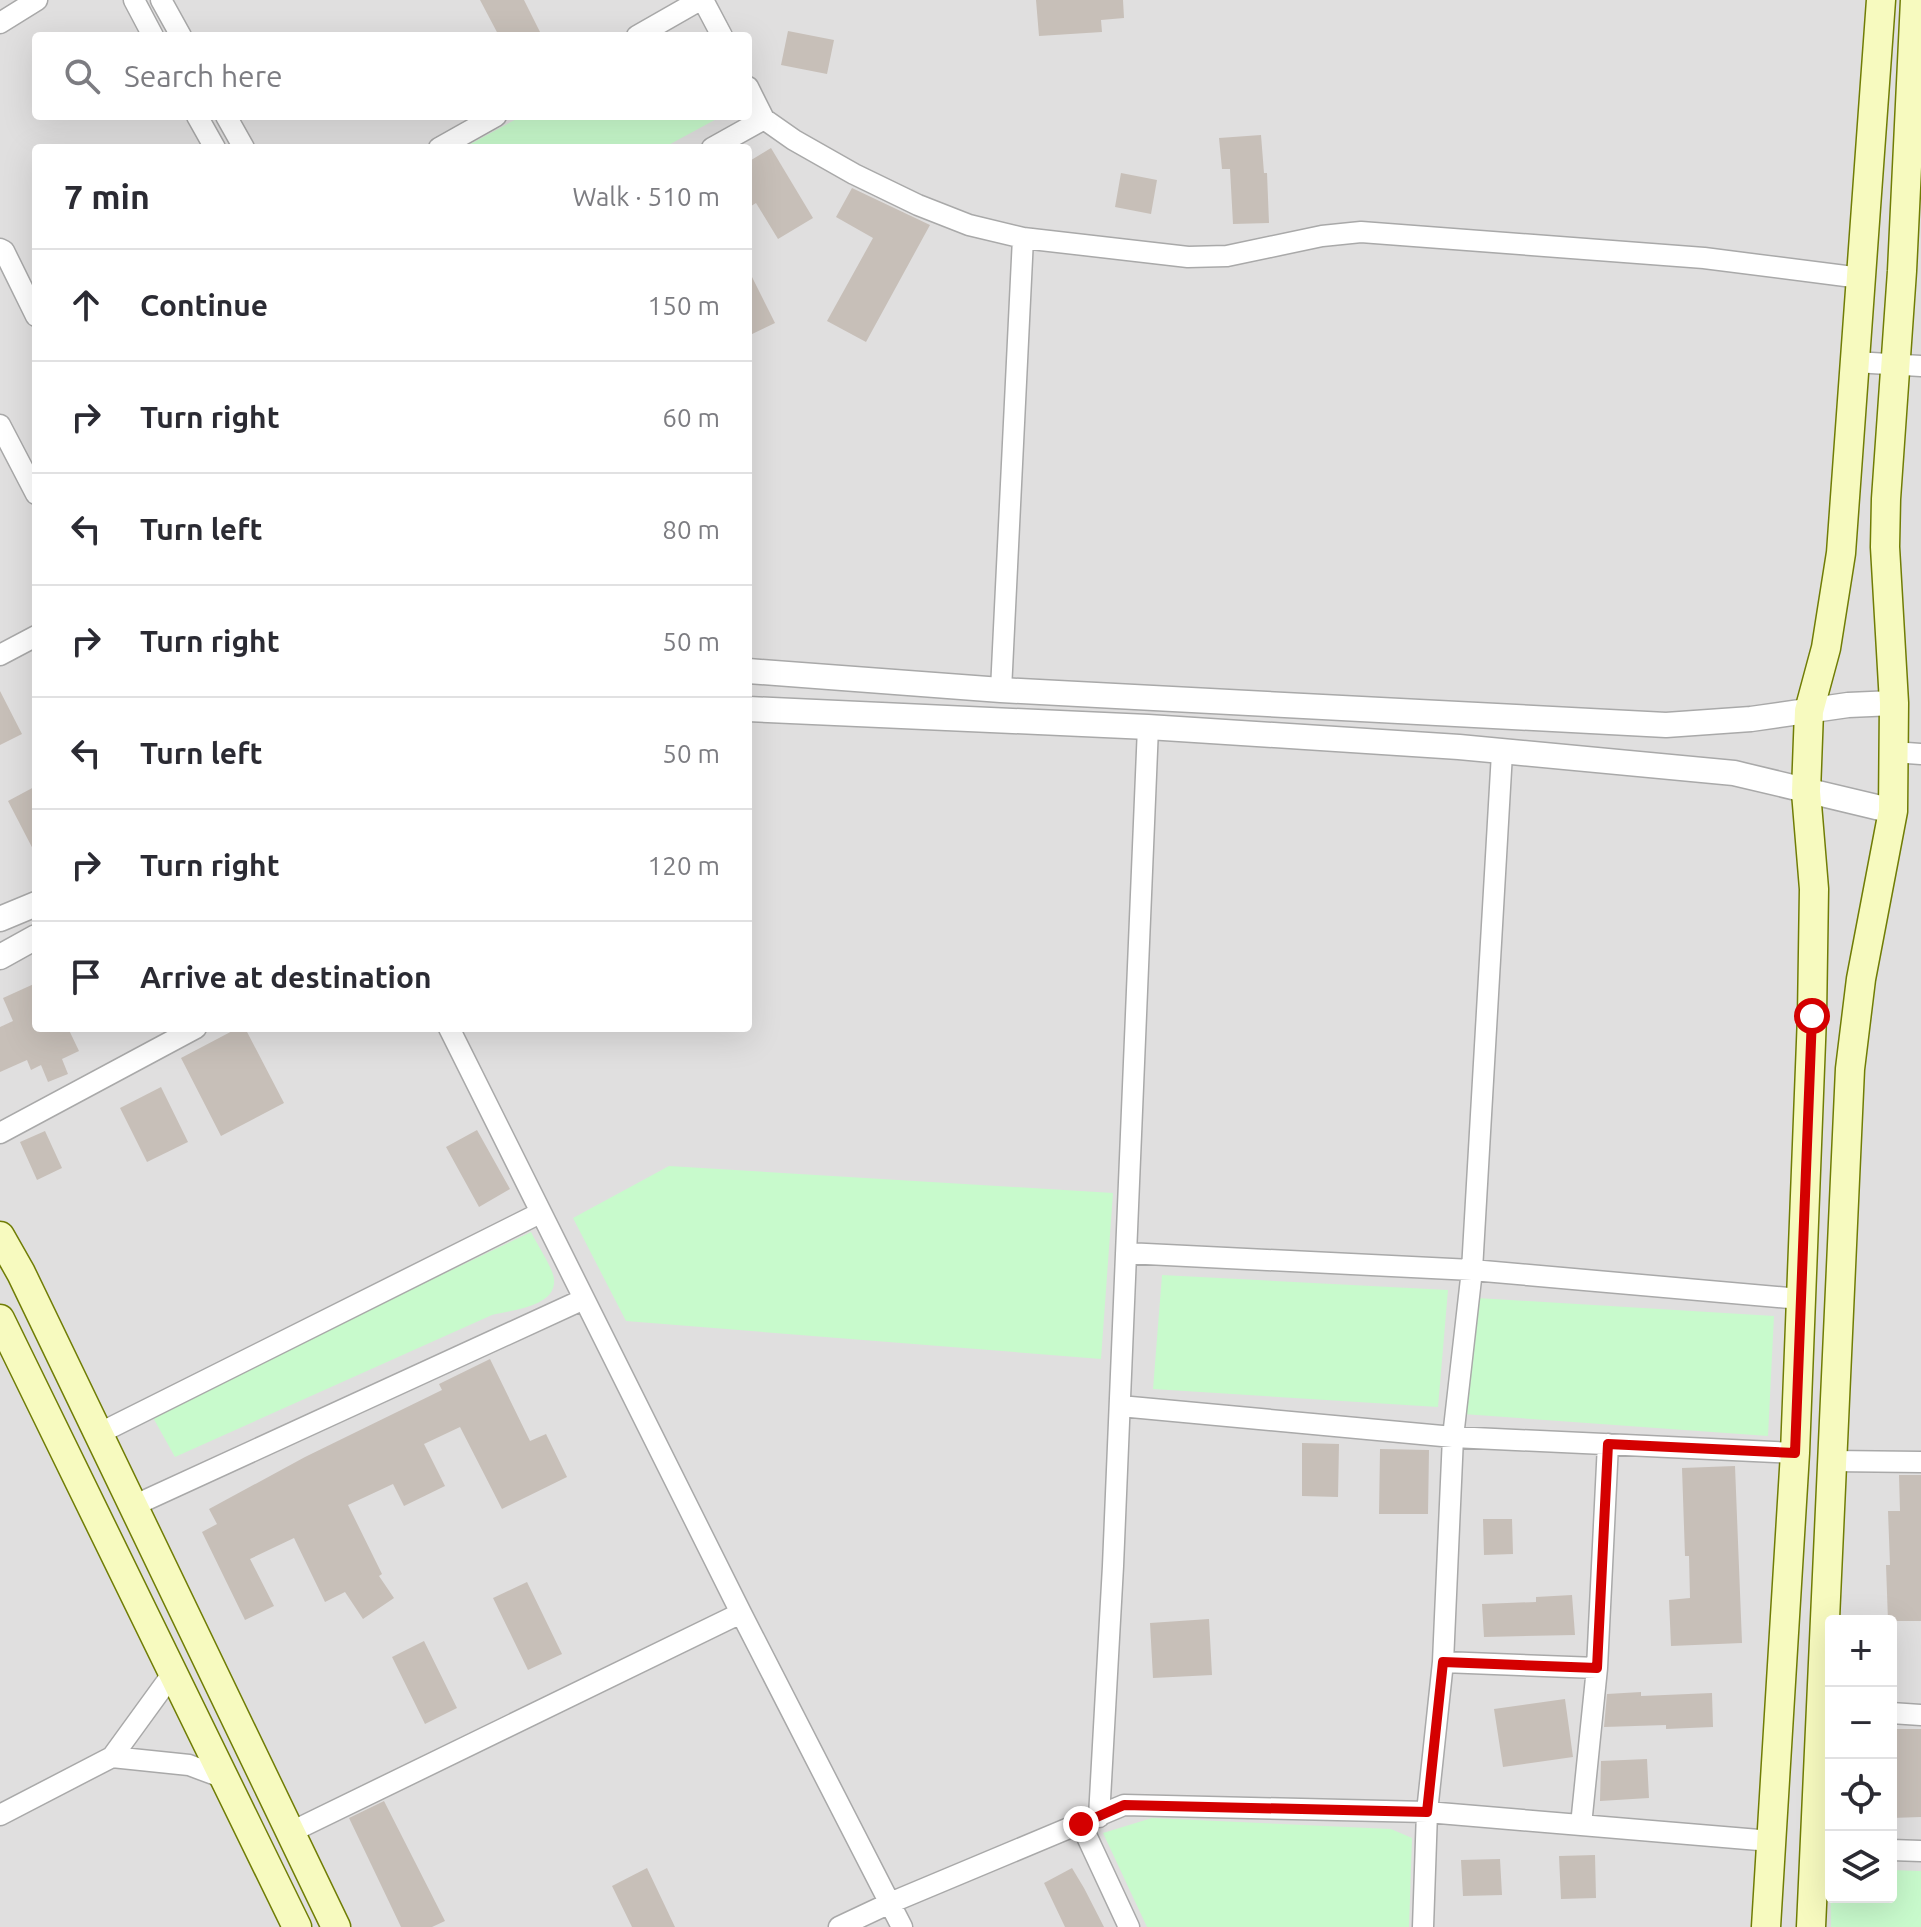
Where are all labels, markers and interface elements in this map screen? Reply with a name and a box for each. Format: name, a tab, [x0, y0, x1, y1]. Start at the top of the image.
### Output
search box	[32, 32, 752, 120]
icon: search	[60, 54, 104, 98]
text: Search here	[124, 59, 283, 93]
text: 7 min	[64, 177, 150, 215]
text: Walk · 510 m	[572, 182, 720, 211]
icon: ahead	[64, 283, 108, 327]
text: Continue	[140, 288, 268, 322]
text: 150 m	[648, 291, 720, 320]
icon: right	[64, 395, 108, 439]
text: Turn right	[140, 400, 280, 434]
text: 60 m	[662, 403, 720, 432]
icon: left	[64, 507, 108, 551]
text: Turn left	[140, 512, 262, 546]
text: 80 m	[662, 515, 720, 544]
icon: right	[64, 619, 108, 663]
text: Turn right	[140, 624, 280, 658]
text: 50 m	[662, 627, 720, 656]
icon: left	[64, 731, 108, 775]
text: Turn left	[140, 736, 262, 770]
text: 50 m	[662, 739, 720, 768]
icon: right	[64, 843, 108, 887]
text: Turn right	[140, 848, 280, 882]
text: 120 m	[648, 851, 720, 880]
icon: arrive	[64, 955, 108, 999]
text: Arrive at destination	[140, 960, 432, 994]
route start	[1794, 998, 1830, 1034]
map controls	[1825, 1615, 1897, 1903]
button: +	[1825, 1615, 1897, 1687]
button: −	[1825, 1687, 1897, 1759]
button: locate	[1825, 1759, 1897, 1831]
route end	[1063, 1806, 1099, 1842]
button: layers	[1825, 1831, 1897, 1903]

